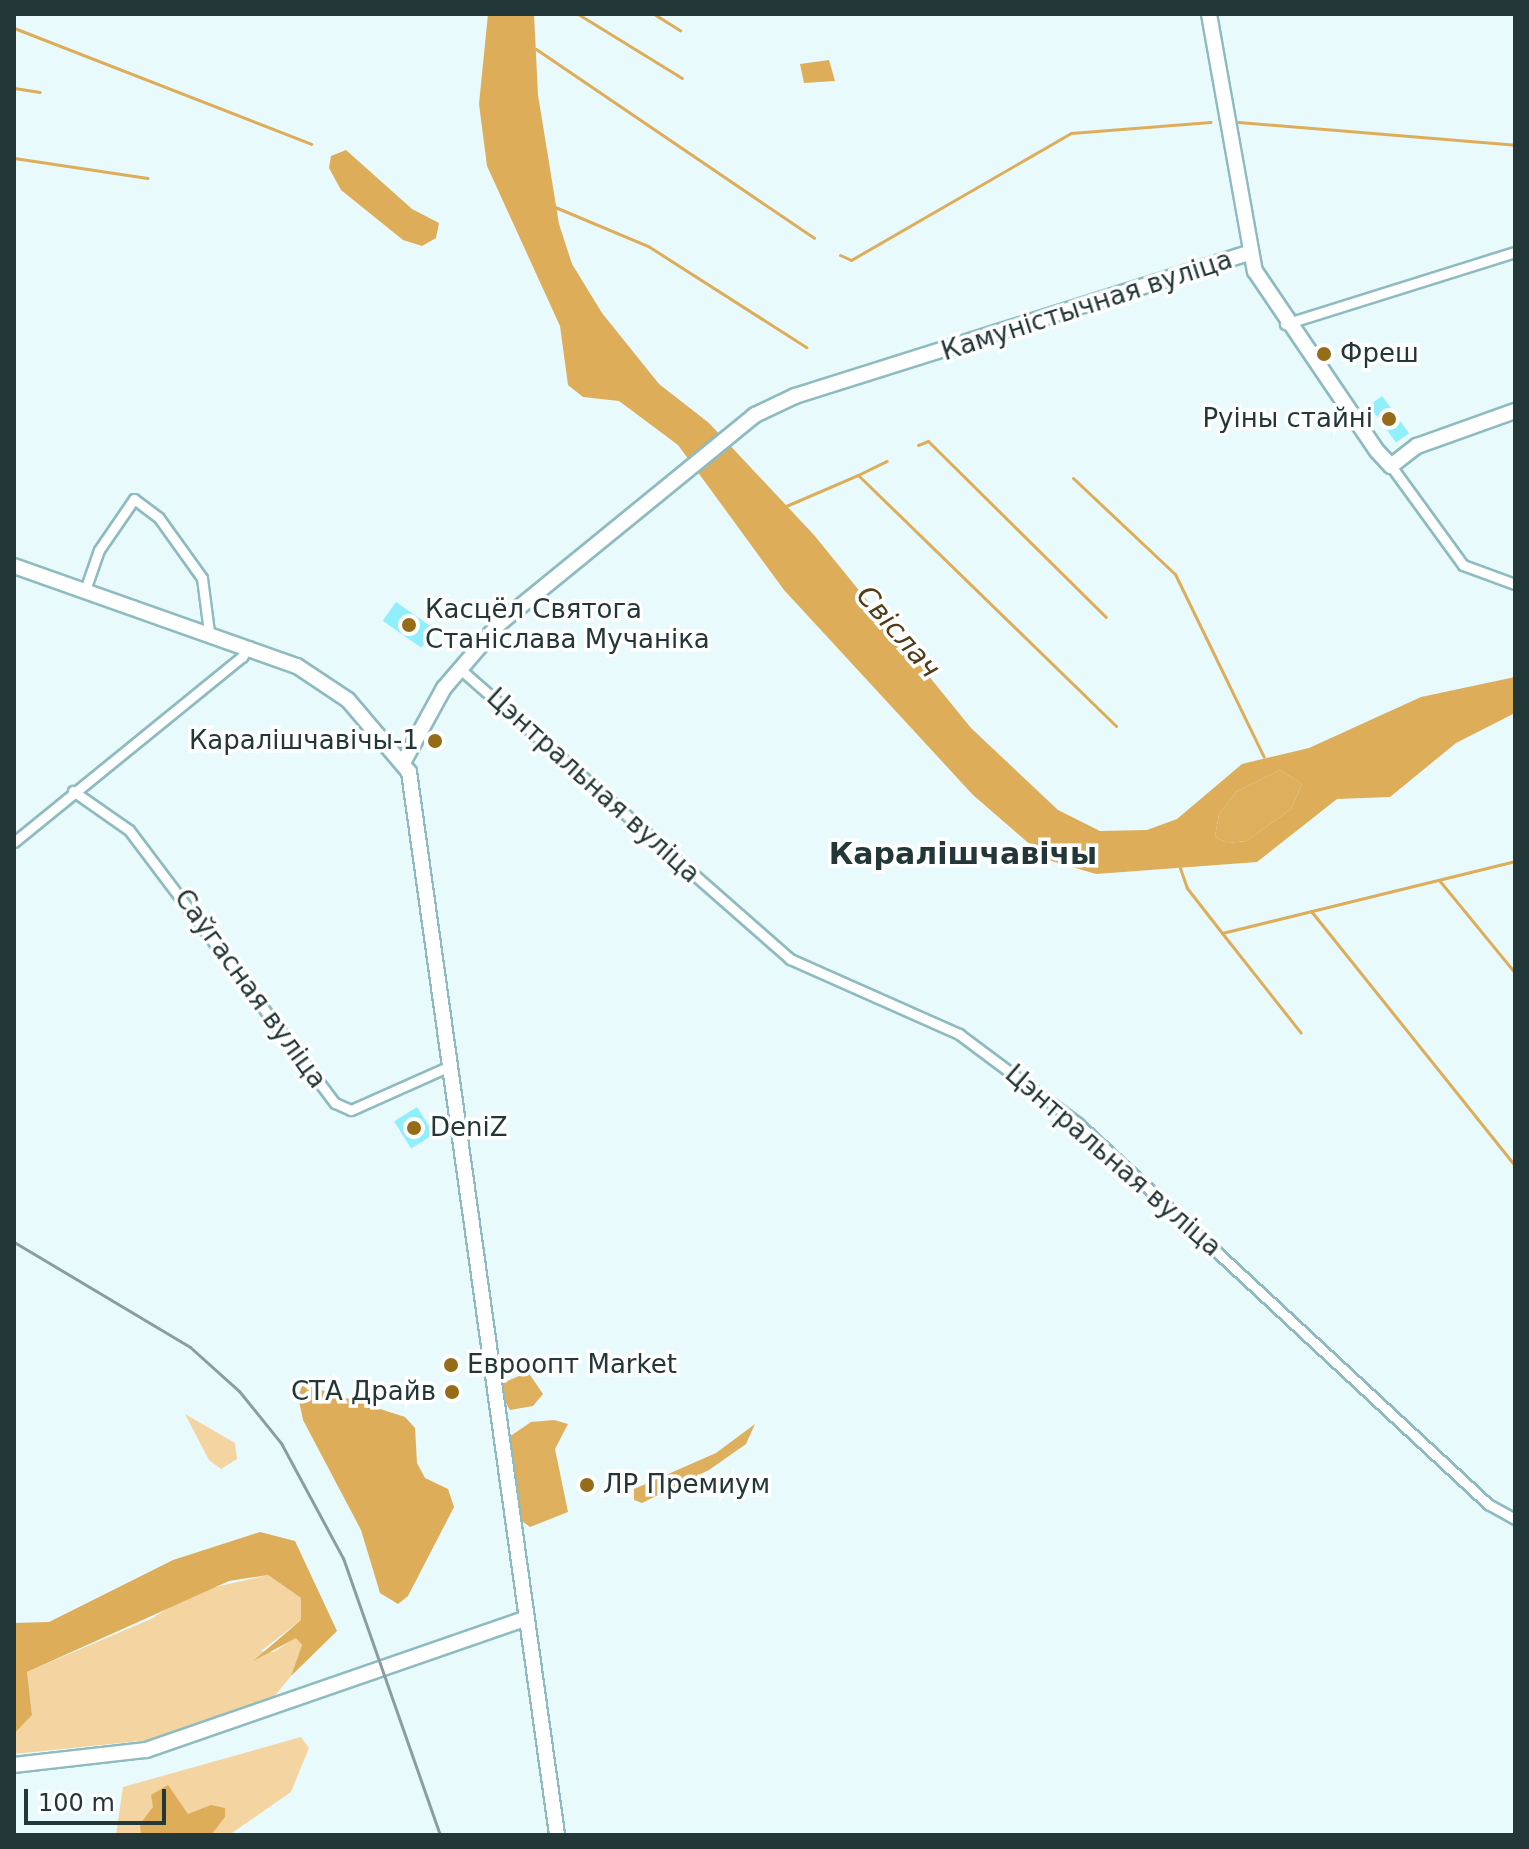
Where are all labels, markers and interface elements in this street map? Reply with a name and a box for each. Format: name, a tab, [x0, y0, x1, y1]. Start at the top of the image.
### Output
street label: Камуністычная вуліца	[938, 244, 1236, 368]
place label: Фреш	[1340, 338, 1419, 370]
marker: Фреш	[1315, 345, 1333, 363]
place label: Руіны стайні	[1202, 403, 1373, 435]
marker: Руіны стайні	[1380, 410, 1398, 428]
water label: Свіслач	[849, 579, 947, 685]
place label: Касцёл Святога Станіслава Мучаніка	[425, 594, 710, 656]
marker: Касцёл Святога Станіслава Мучаніка	[400, 616, 418, 634]
street label: Цэнтральная вуліца	[480, 682, 706, 890]
place label: Каралішчавічы-1	[189, 725, 419, 757]
marker: Каралішчавічы-1	[426, 732, 444, 750]
district label: Каралішчавічы	[829, 836, 1097, 872]
street label: Саўгасная вуліца	[167, 883, 333, 1095]
street label: Цэнтральная вуліца	[999, 1059, 1227, 1263]
place label: DeniZ	[430, 1112, 508, 1144]
marker: DeniZ	[405, 1119, 423, 1137]
place label: Евроопт Market	[467, 1349, 677, 1381]
marker: Евроопт Market	[442, 1356, 460, 1374]
place label: СТА Драйв	[291, 1376, 436, 1408]
marker: СТА Драйв	[443, 1383, 461, 1401]
place label: ЛР Премиум	[603, 1469, 770, 1501]
marker: ЛР Премиум	[578, 1476, 596, 1494]
scale bar	[28, 1773, 170, 1823]
text: 100 m	[38, 1789, 115, 1817]

